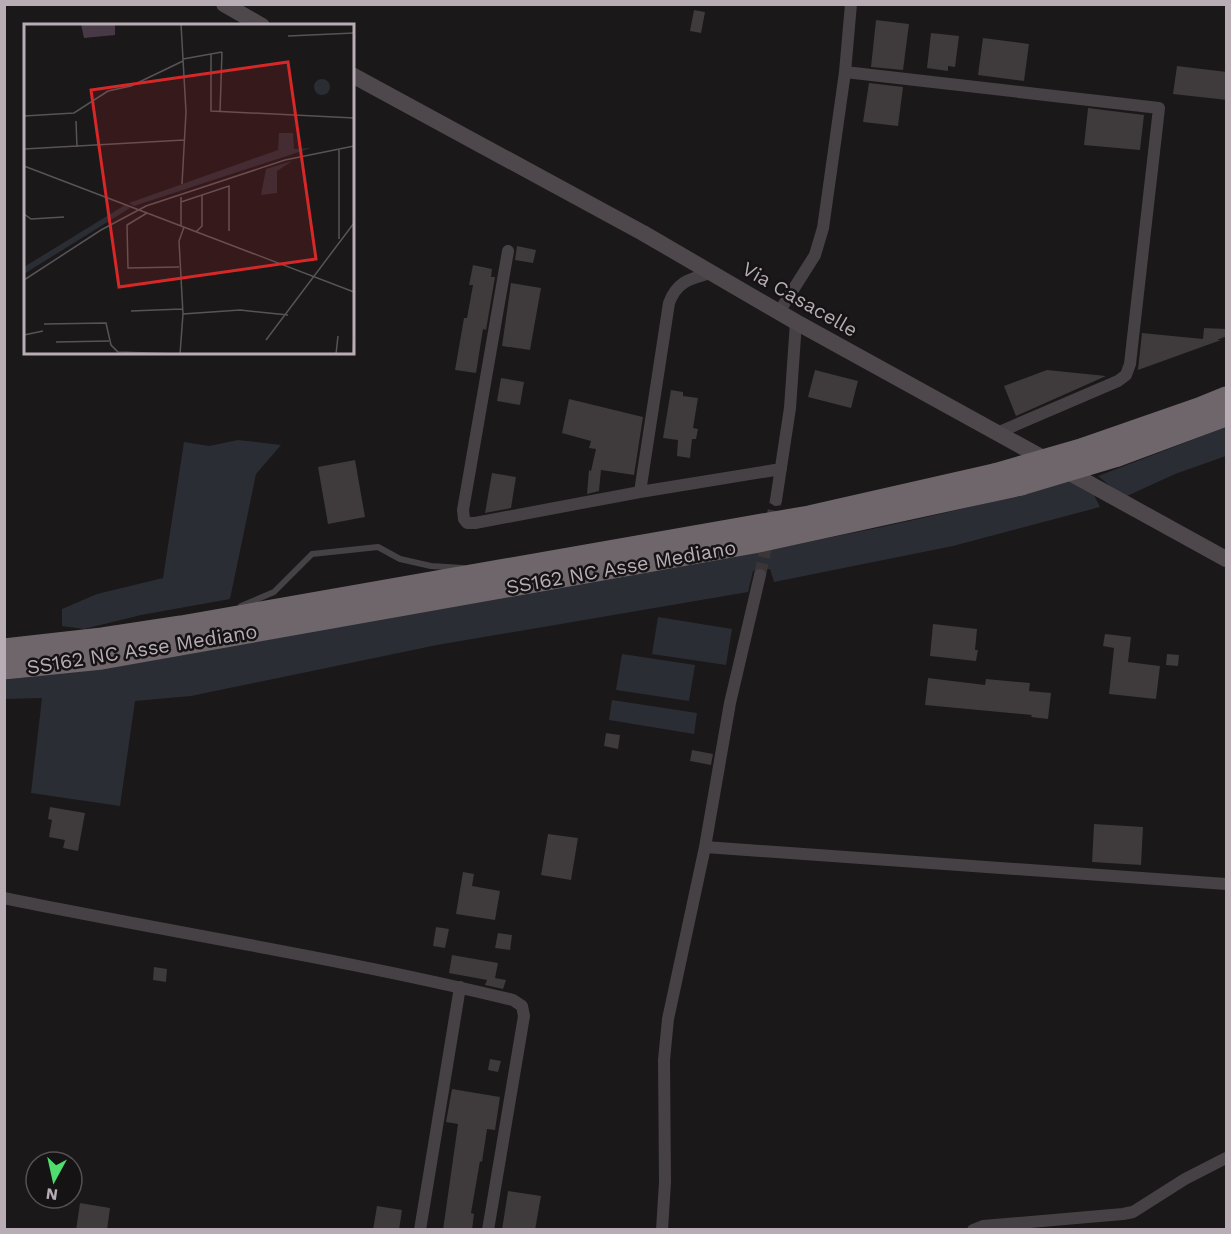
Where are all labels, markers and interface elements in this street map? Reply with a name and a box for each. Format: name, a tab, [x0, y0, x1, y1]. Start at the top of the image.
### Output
inset map	[24, 24, 354, 354]
street label: Via Casacelle	[738, 256, 862, 342]
street label: SS162 NC Asse Mediano	[504, 535, 738, 599]
street label: SS162 NC Asse Mediano	[25, 619, 259, 679]
north arrow	[24, 1150, 84, 1210]
text: N	[45, 1184, 59, 1205]

